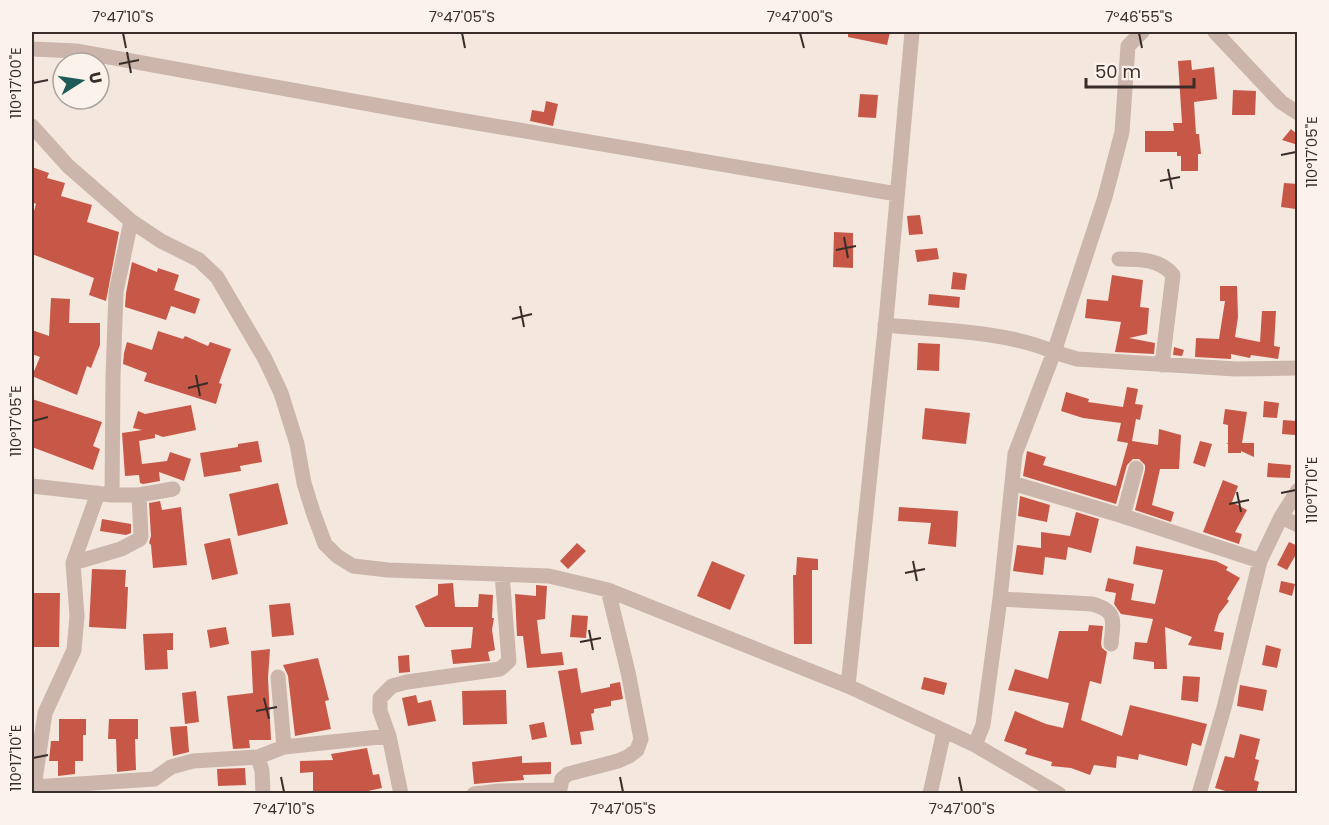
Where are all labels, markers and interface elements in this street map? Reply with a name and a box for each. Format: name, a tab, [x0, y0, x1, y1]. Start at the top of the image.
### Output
text: 7°47'10"S	[92, 6, 154, 27]
text: 7°47'05"S	[429, 6, 495, 27]
text: 7°47'00"S	[767, 6, 833, 27]
text: 7°46'55"S	[1105, 6, 1173, 27]
text: 110°17'00"E	[5, 47, 26, 119]
north arrow	[51, 51, 111, 111]
scale bar	[1086, 51, 1194, 89]
text: 50 m	[1095, 59, 1141, 84]
text: U	[83, 70, 108, 86]
text: 110°17'05"E	[1301, 116, 1322, 188]
text: 110°17'05"E	[5, 385, 26, 457]
text: 110°17'10"E	[1301, 457, 1322, 523]
text: 110°17'10"E	[5, 725, 26, 791]
text: 7°47'10"S	[253, 798, 315, 819]
text: 7°47'05"S	[590, 798, 656, 819]
text: 7°47'00"S	[929, 798, 995, 819]

